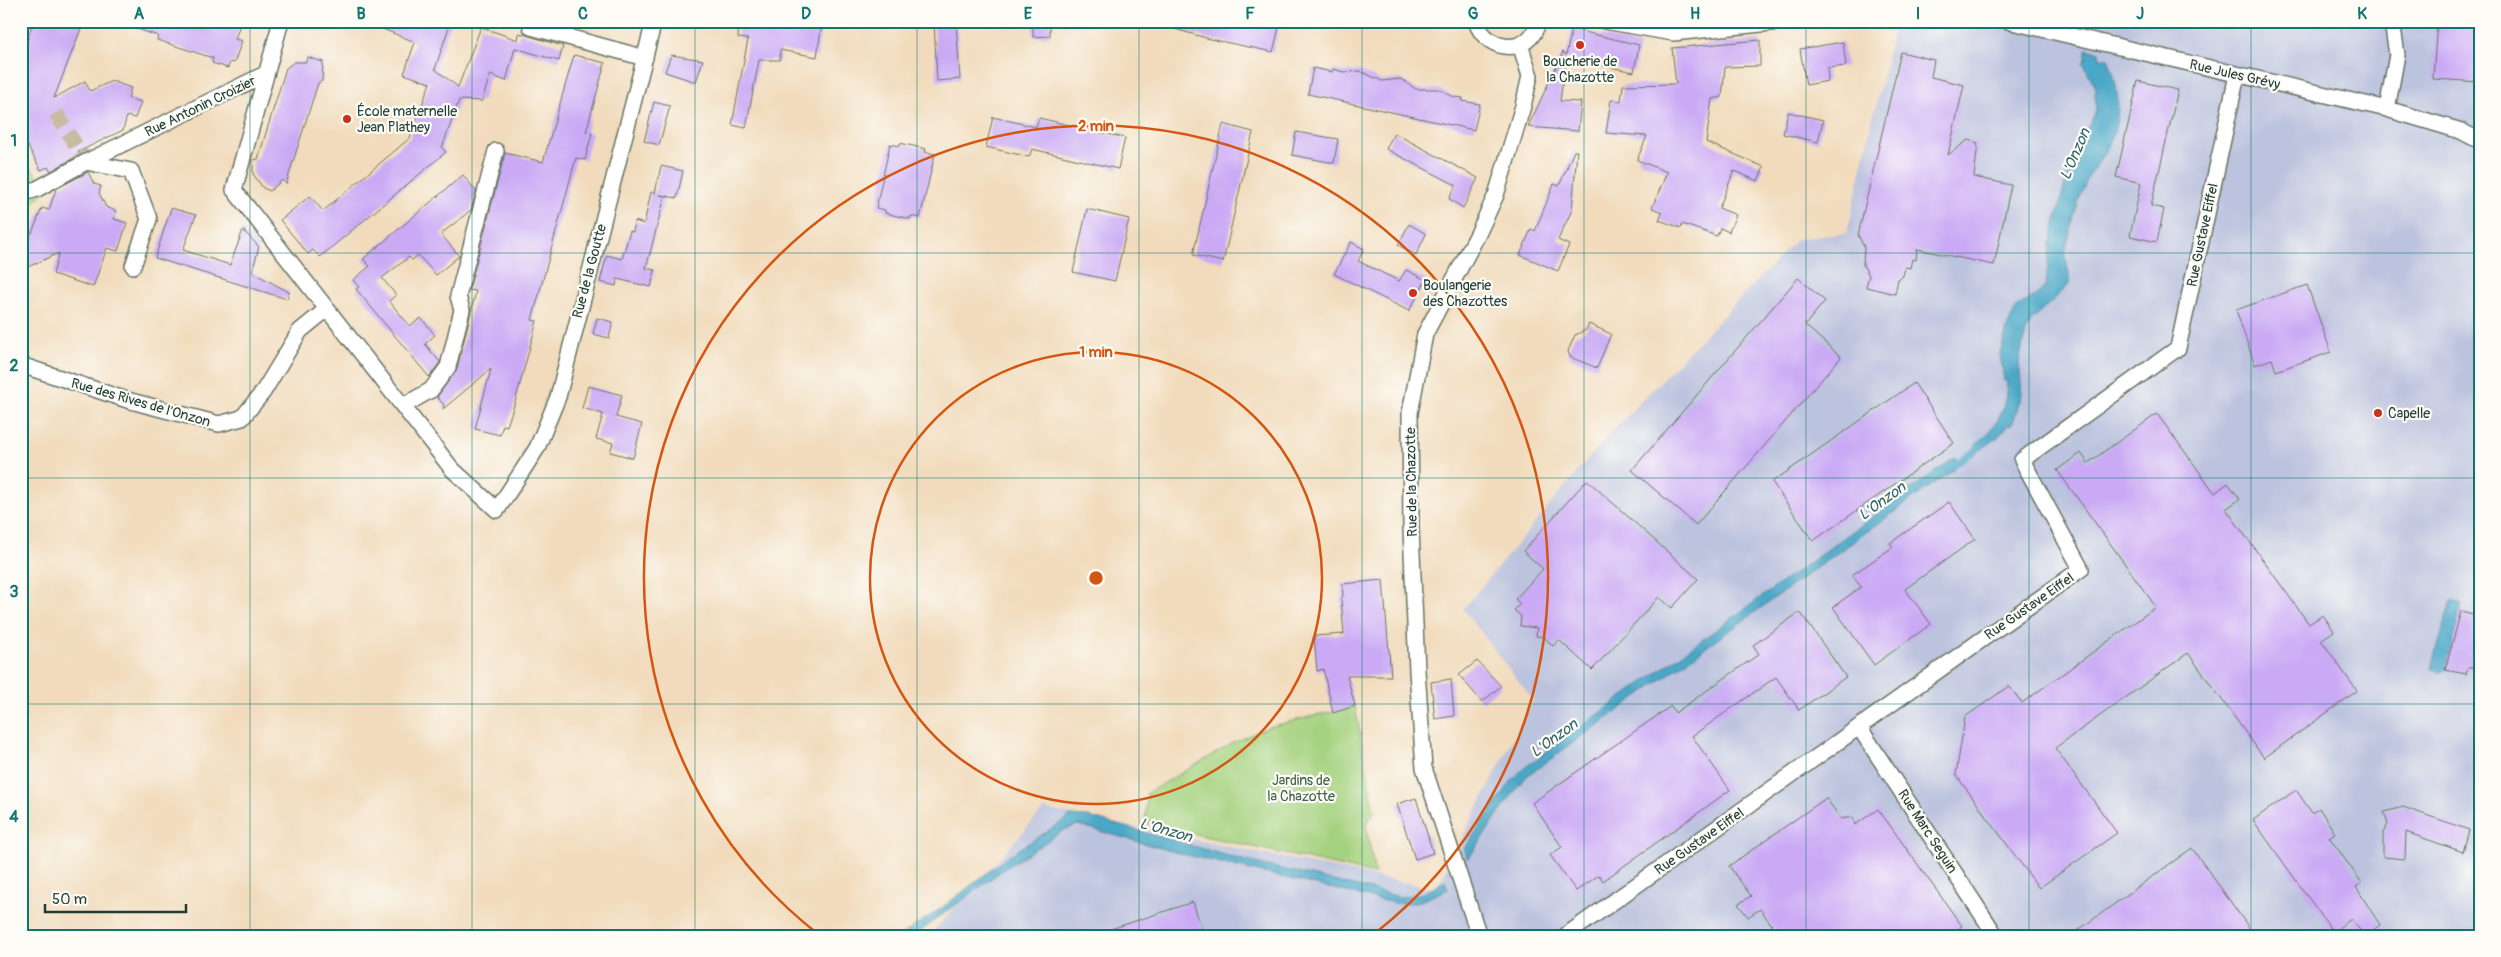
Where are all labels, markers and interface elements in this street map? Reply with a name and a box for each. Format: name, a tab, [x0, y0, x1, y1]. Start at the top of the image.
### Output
text: A	[134, 4, 145, 24]
text: B	[356, 4, 366, 24]
text: C	[578, 4, 588, 24]
text: D	[801, 4, 811, 24]
text: E	[1024, 4, 1033, 24]
text: F	[1245, 4, 1255, 24]
text: G	[1468, 4, 1479, 24]
text: H	[1690, 4, 1700, 24]
text: I	[1916, 4, 1920, 24]
text: J	[2136, 4, 2144, 24]
text: K	[2357, 4, 2367, 24]
marker: Boucherie de la Chazotte	[1574, 39, 1586, 51]
place label: Boucherie de la Chazotte	[1543, 53, 1617, 86]
street label: Rue Jules Grévy	[2188, 56, 2282, 93]
street label: Rue Antonin Croizier	[142, 72, 258, 141]
place label: École maternelle Jean Plathey	[357, 102, 457, 136]
marker: École maternelle Jean Plathey	[341, 113, 353, 125]
text: 2 min	[1078, 117, 1114, 136]
water label: L'Onzon	[2056, 124, 2095, 183]
text: 1	[11, 131, 17, 151]
street label: Rue Gustave Eiffel	[2183, 182, 2222, 288]
street label: Rue de la Goutte	[569, 222, 610, 320]
place label: Boulangerie des Chazottes	[1423, 277, 1508, 310]
marker: Boulangerie des Chazottes	[1407, 287, 1419, 299]
text: 1 min	[1079, 343, 1113, 362]
text: 2	[10, 356, 19, 376]
street label: Rue des Rives de l'Onzon	[69, 374, 213, 431]
place label: Capelle	[2388, 405, 2430, 422]
marker: Capelle	[2372, 407, 2384, 419]
street label: Rue de la Chazotte	[1402, 427, 1421, 537]
water label: L'Onzon	[1855, 477, 1911, 525]
centre of rings	[1087, 569, 1105, 587]
street label: Rue Gustave Eiffel	[1981, 569, 2077, 644]
text: 3	[10, 582, 19, 602]
water label: L'Onzon	[1527, 714, 1583, 762]
park label: Jardins de la Chazotte	[1267, 772, 1335, 805]
street label: Rue Marc Seguin	[1894, 786, 1961, 876]
street label: Rue Gustave Eiffel	[1651, 804, 1747, 879]
text: 4	[9, 807, 19, 827]
water label: L'Onzon	[1137, 814, 1196, 847]
scale bar	[45, 882, 186, 914]
text: 50 m	[52, 890, 87, 909]

